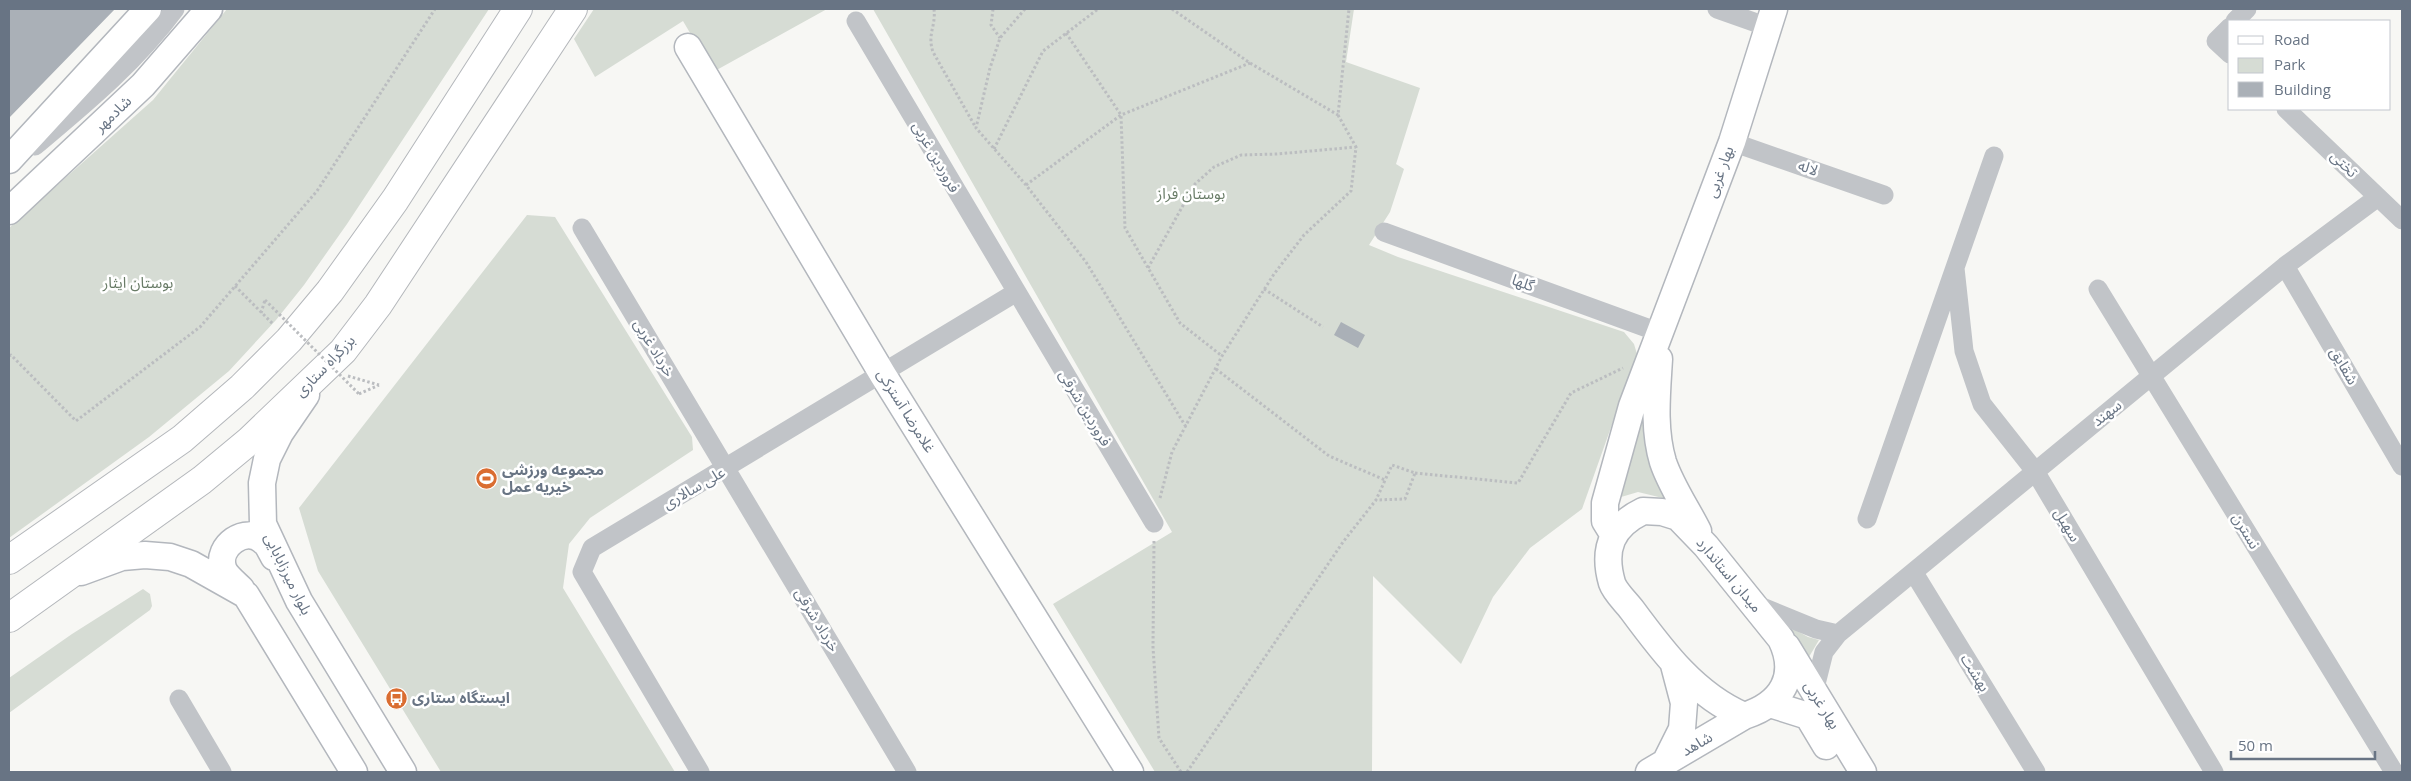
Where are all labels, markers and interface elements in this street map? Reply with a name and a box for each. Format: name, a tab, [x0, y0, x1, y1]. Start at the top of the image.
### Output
legend	[2228, 20, 2391, 110]
text: Road	[2274, 29, 2310, 49]
text: Park	[2274, 54, 2305, 74]
text: Building	[2274, 79, 2331, 99]
street label: شادمهر	[89, 90, 136, 137]
street label: فروردین غربی	[908, 117, 965, 196]
street label: بهار غربی	[1701, 143, 1738, 200]
street label: تختی	[2327, 145, 2363, 181]
street label: لاله	[1796, 154, 1821, 180]
park label: بوستان فراز	[1156, 183, 1225, 203]
street label: گلها	[1509, 269, 1538, 296]
park label: بوستان ایثار	[102, 272, 173, 292]
street label: خرداد غربی	[630, 315, 680, 380]
street label: بزرگراه ستاری	[290, 330, 359, 401]
street label: شقایق	[2325, 343, 2364, 389]
street label: غلامرضا آسترکی	[873, 365, 941, 456]
street label: فروردین شرقی	[1055, 366, 1117, 450]
street label: سهند	[2087, 394, 2126, 430]
place label: مجموعه ورزشی خیریه عمل	[502, 459, 604, 496]
street label: علی سالاری	[659, 461, 729, 513]
sports icon: مجموعه ورزشی خیریه عمل	[474, 467, 498, 491]
street label: سهیل	[2050, 504, 2086, 545]
street label: نسترن	[2228, 509, 2265, 552]
street label: بلوار میرزابابایی	[260, 529, 317, 618]
street label: میدان استاندارد	[1692, 533, 1767, 616]
street label: خرداد شرقی	[791, 584, 845, 655]
street label: بهشت	[1957, 650, 1995, 695]
street label: بهار غربی	[1800, 676, 1846, 732]
bus stop icon: ایستگاه ستاری	[384, 686, 408, 710]
place label: ایستگاه ستاری	[412, 687, 510, 707]
street label: شاهد	[1677, 726, 1716, 760]
scale bar	[2231, 728, 2375, 760]
text: 50 m	[2238, 735, 2273, 755]

